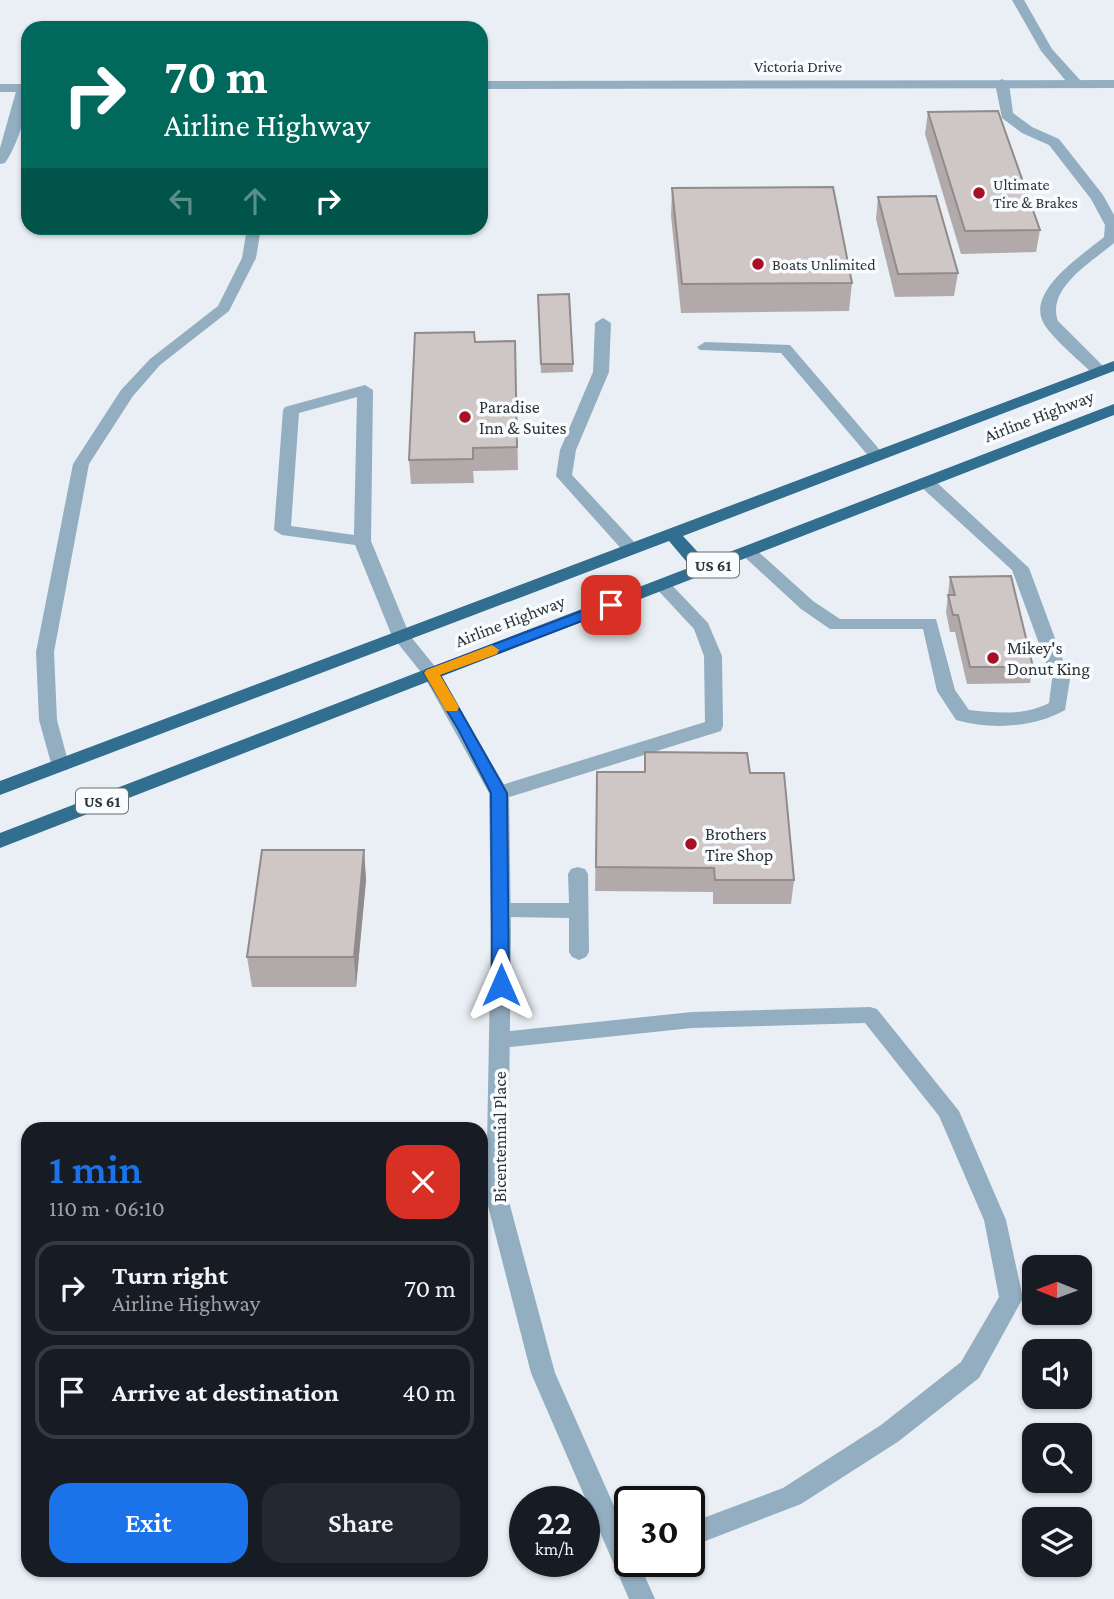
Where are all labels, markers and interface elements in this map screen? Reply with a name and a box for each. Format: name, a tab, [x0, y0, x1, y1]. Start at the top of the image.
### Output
icon: right	[49, 49, 140, 140]
text: 70 m	[164, 49, 268, 104]
street label: Victoria Drive	[754, 58, 842, 75]
text: Airline Highway	[164, 107, 370, 143]
place label: Ultimate Tire & Brakes	[993, 176, 1078, 211]
icon: left	[163, 182, 201, 220]
icon: ahead	[236, 182, 274, 220]
icon: right	[309, 182, 347, 220]
marker: Ultimate Tire & Brakes	[971, 185, 987, 201]
marker: Boats Unlimited	[750, 256, 766, 272]
place label: Boats Unlimited	[772, 256, 876, 273]
street label: Airline Highway	[981, 386, 1097, 446]
place label: Paradise Inn & Suites	[479, 397, 567, 438]
marker: Paradise Inn & Suites	[457, 409, 473, 425]
road number: US 61	[687, 552, 739, 578]
pin	[581, 575, 641, 635]
icon: arrive	[592, 586, 630, 624]
street label: Airline Highway	[452, 591, 568, 651]
place label: Mikey's Donut King	[1007, 638, 1090, 679]
marker: Mikey's Donut King	[985, 650, 1001, 666]
road number: US 61	[76, 788, 128, 814]
place label: Brothers Tire Shop	[705, 824, 773, 865]
marker: Brothers Tire Shop	[683, 836, 699, 852]
position arrow	[464, 948, 538, 1022]
street label: Bicentennial Place	[490, 1071, 510, 1203]
text: 1 min	[49, 1145, 142, 1192]
button: close	[386, 1145, 460, 1219]
text: 110 m · 06:10	[49, 1195, 165, 1221]
north arrow	[1022, 1255, 1092, 1325]
map controls	[1022, 1255, 1092, 1577]
text: Turn right	[112, 1261, 228, 1290]
icon: right	[53, 1269, 91, 1307]
text: 70 m	[404, 1274, 456, 1303]
text: Airline Highway	[112, 1290, 260, 1316]
button: sound	[1022, 1339, 1092, 1409]
icon: arrive	[53, 1373, 91, 1411]
text: Arrive at destination	[112, 1378, 339, 1407]
text: 40 m	[402, 1378, 456, 1407]
button: search	[1022, 1423, 1092, 1493]
button: Exit	[49, 1483, 248, 1563]
button: Share	[262, 1483, 460, 1563]
speed limit sign: 30	[614, 1486, 705, 1577]
text: 22	[537, 1503, 572, 1542]
button: layers	[1022, 1507, 1092, 1577]
text: km/h	[535, 1539, 574, 1559]

